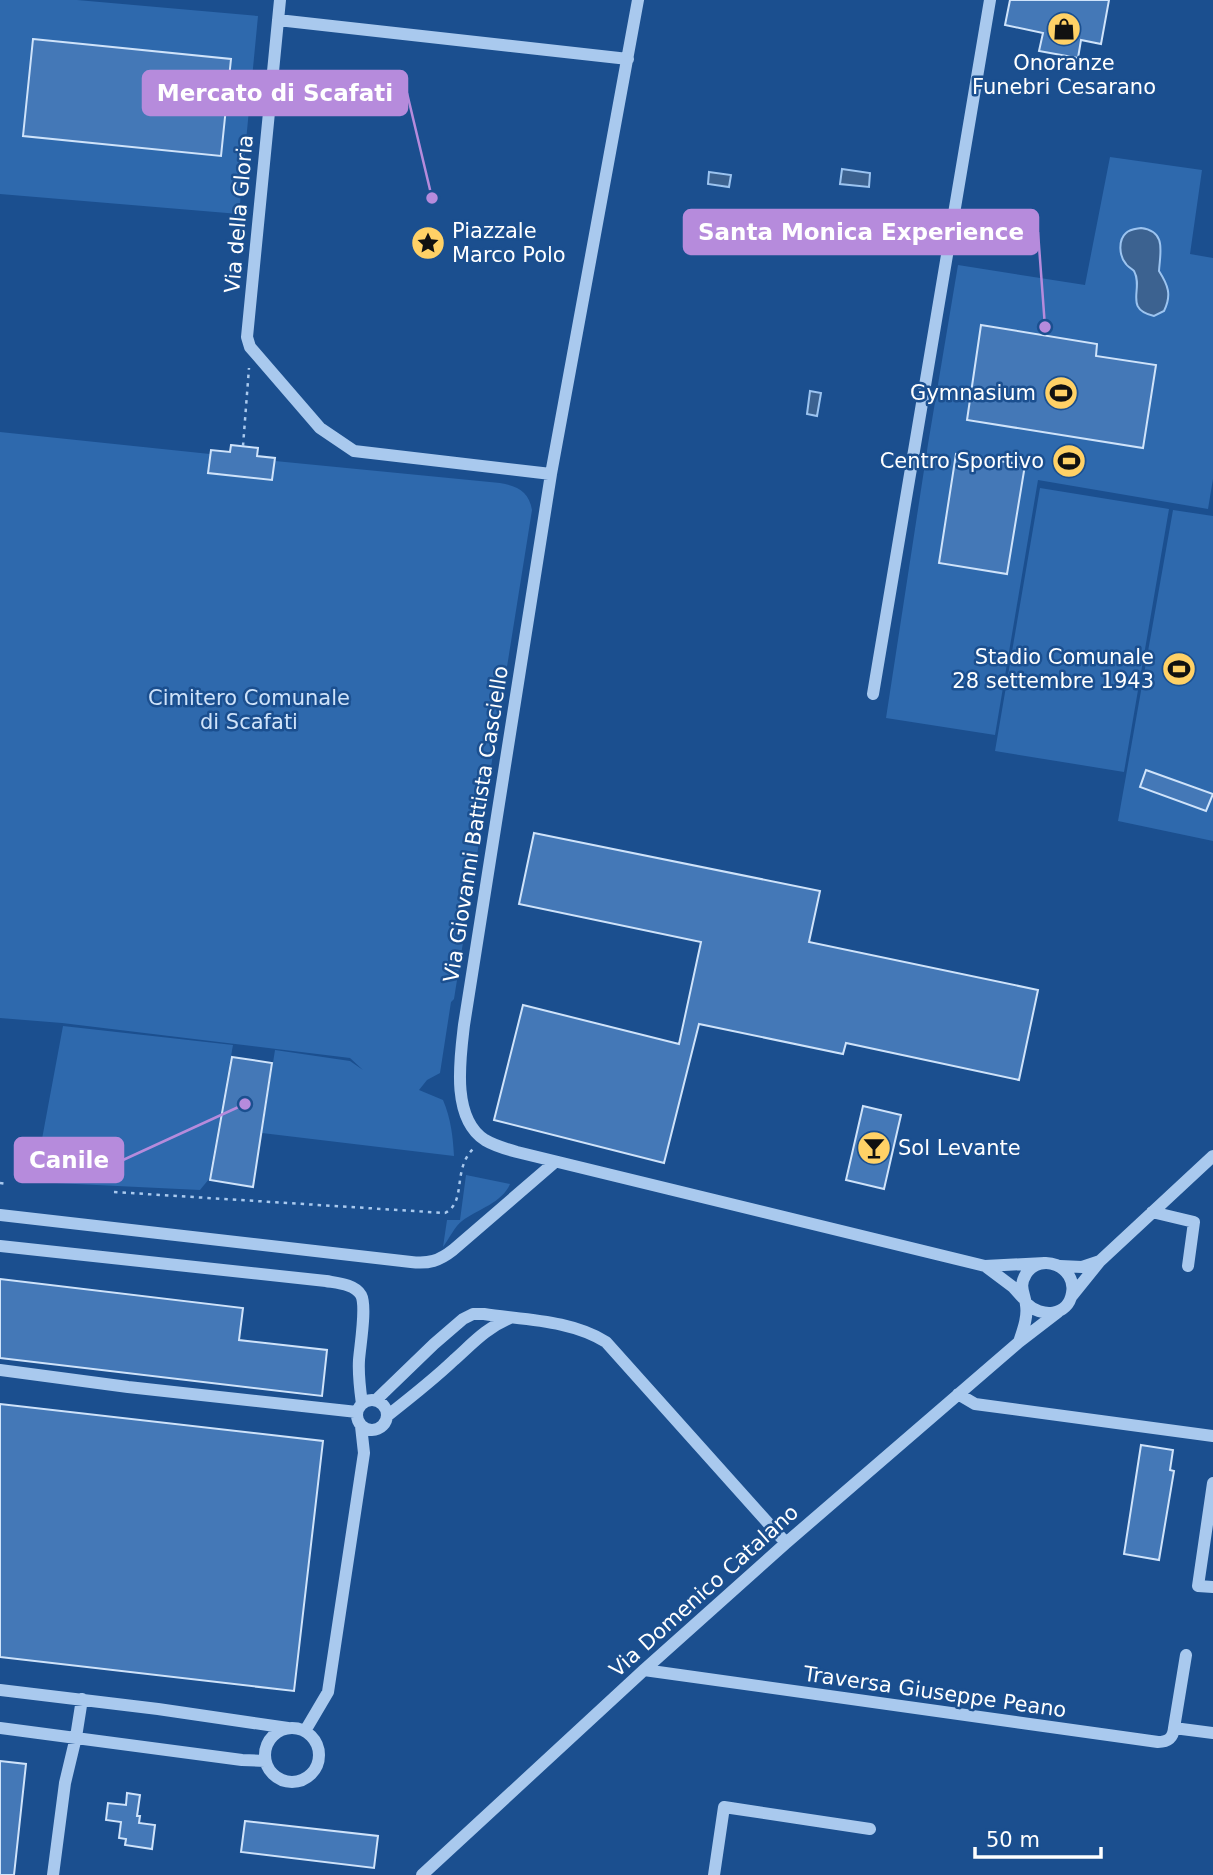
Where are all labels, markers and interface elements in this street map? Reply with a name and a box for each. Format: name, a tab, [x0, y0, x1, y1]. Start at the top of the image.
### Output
shop icon: Onoranze Funebri Cesarano	[1045, 10, 1083, 48]
place label: Onoranze Funebri Cesarano	[972, 51, 1156, 99]
callout: Mercato di Scafati	[143, 71, 407, 115]
text: Mercato di Scafati	[157, 80, 393, 106]
street label: Via della Gloria	[220, 134, 258, 294]
callout: Santa Monica Experience	[684, 210, 1038, 254]
place label: Piazzale Marco Polo	[452, 219, 566, 267]
text: Santa Monica Experience	[698, 219, 1024, 245]
place icon: Piazzale Marco Polo	[409, 224, 447, 262]
sports icon: Gymnasium	[1042, 374, 1080, 412]
place label: Gymnasium	[910, 381, 1036, 405]
sports icon: Centro Sportivo	[1050, 442, 1088, 480]
place label: Centro Sportivo	[880, 449, 1044, 473]
place label: Stadio Comunale 28 settembre 1943	[952, 645, 1154, 693]
sports icon: Stadio Comunale 28 settembre 1943	[1160, 650, 1198, 688]
street label: Via Giovanni Battista Casciello	[439, 664, 513, 984]
park label: Cimitero Comunale di Scafati	[148, 686, 350, 734]
bar icon: Sol Levante	[855, 1129, 893, 1167]
place label: Sol Levante	[898, 1136, 1021, 1160]
callout: Canile	[15, 1138, 123, 1182]
text: Canile	[29, 1147, 109, 1173]
street label: Via Domenico Catalano	[605, 1500, 803, 1682]
street label: Traversa Giuseppe Peano	[801, 1662, 1068, 1722]
scale bar	[975, 1815, 1101, 1859]
text: 50 m	[986, 1828, 1040, 1852]

